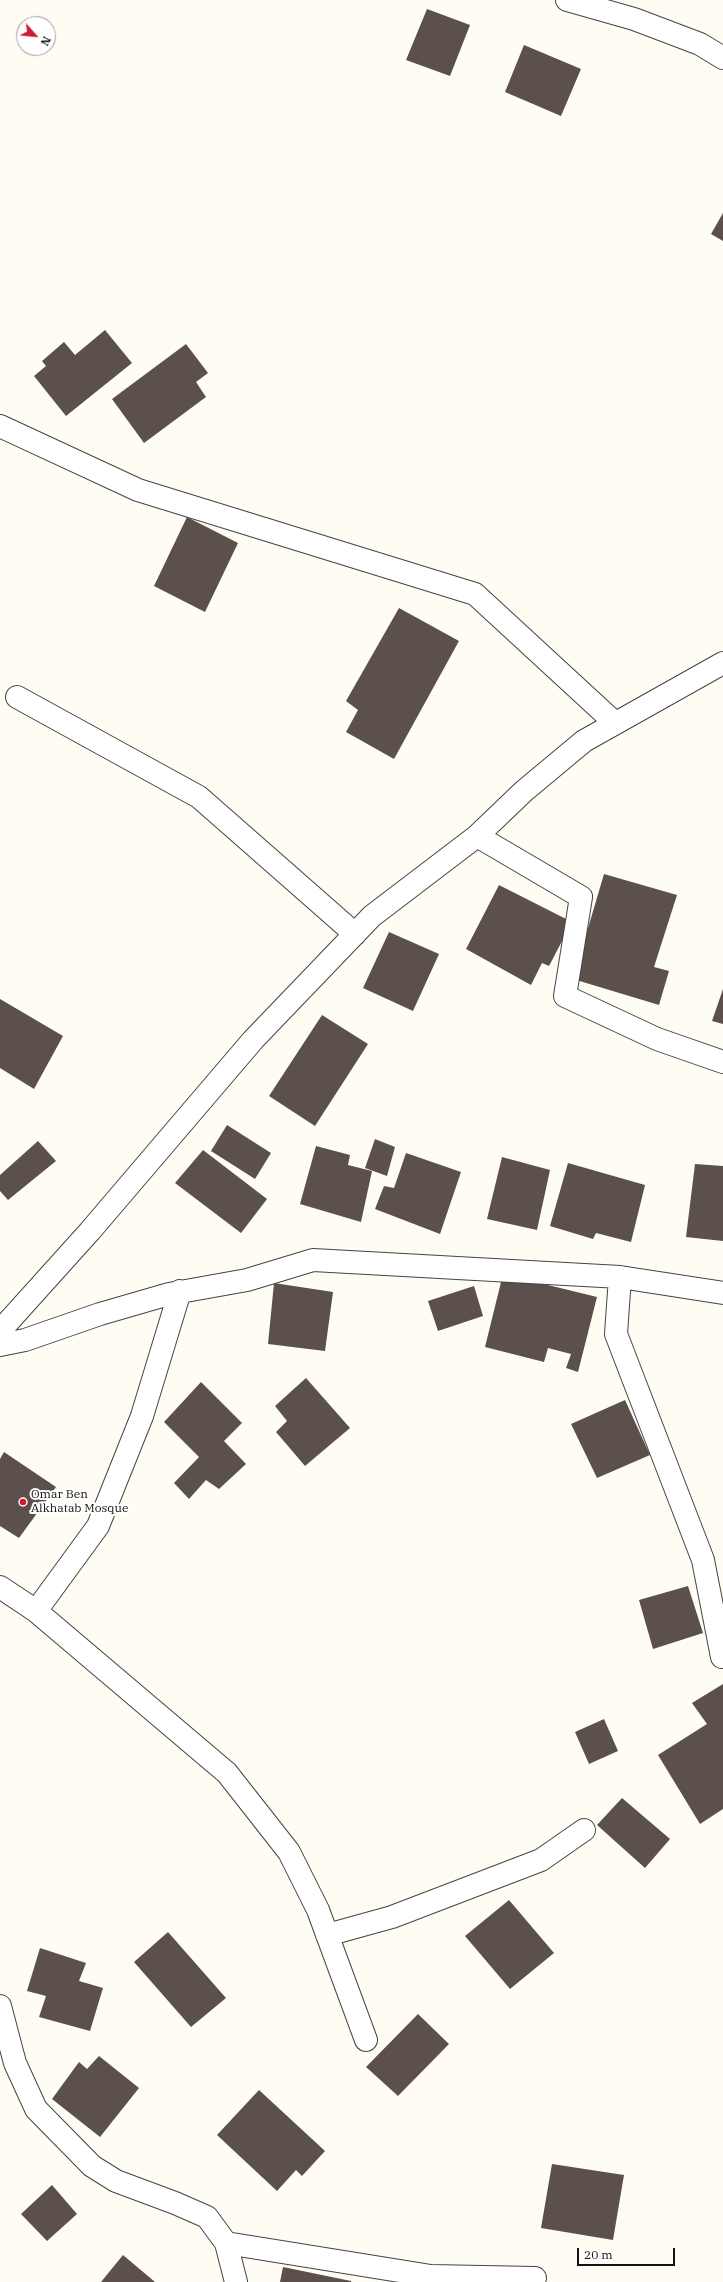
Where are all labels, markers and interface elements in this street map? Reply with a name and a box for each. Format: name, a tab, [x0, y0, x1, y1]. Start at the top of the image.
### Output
north arrow	[16, 16, 56, 56]
text: N	[38, 34, 54, 48]
place label: Omar Ben Alkhatab Mosque	[31, 1488, 128, 1516]
marker: Omar Ben Alkhatab Mosque	[18, 1497, 28, 1507]
scale bar	[579, 2240, 677, 2266]
text: 20 m	[584, 2247, 613, 2262]

